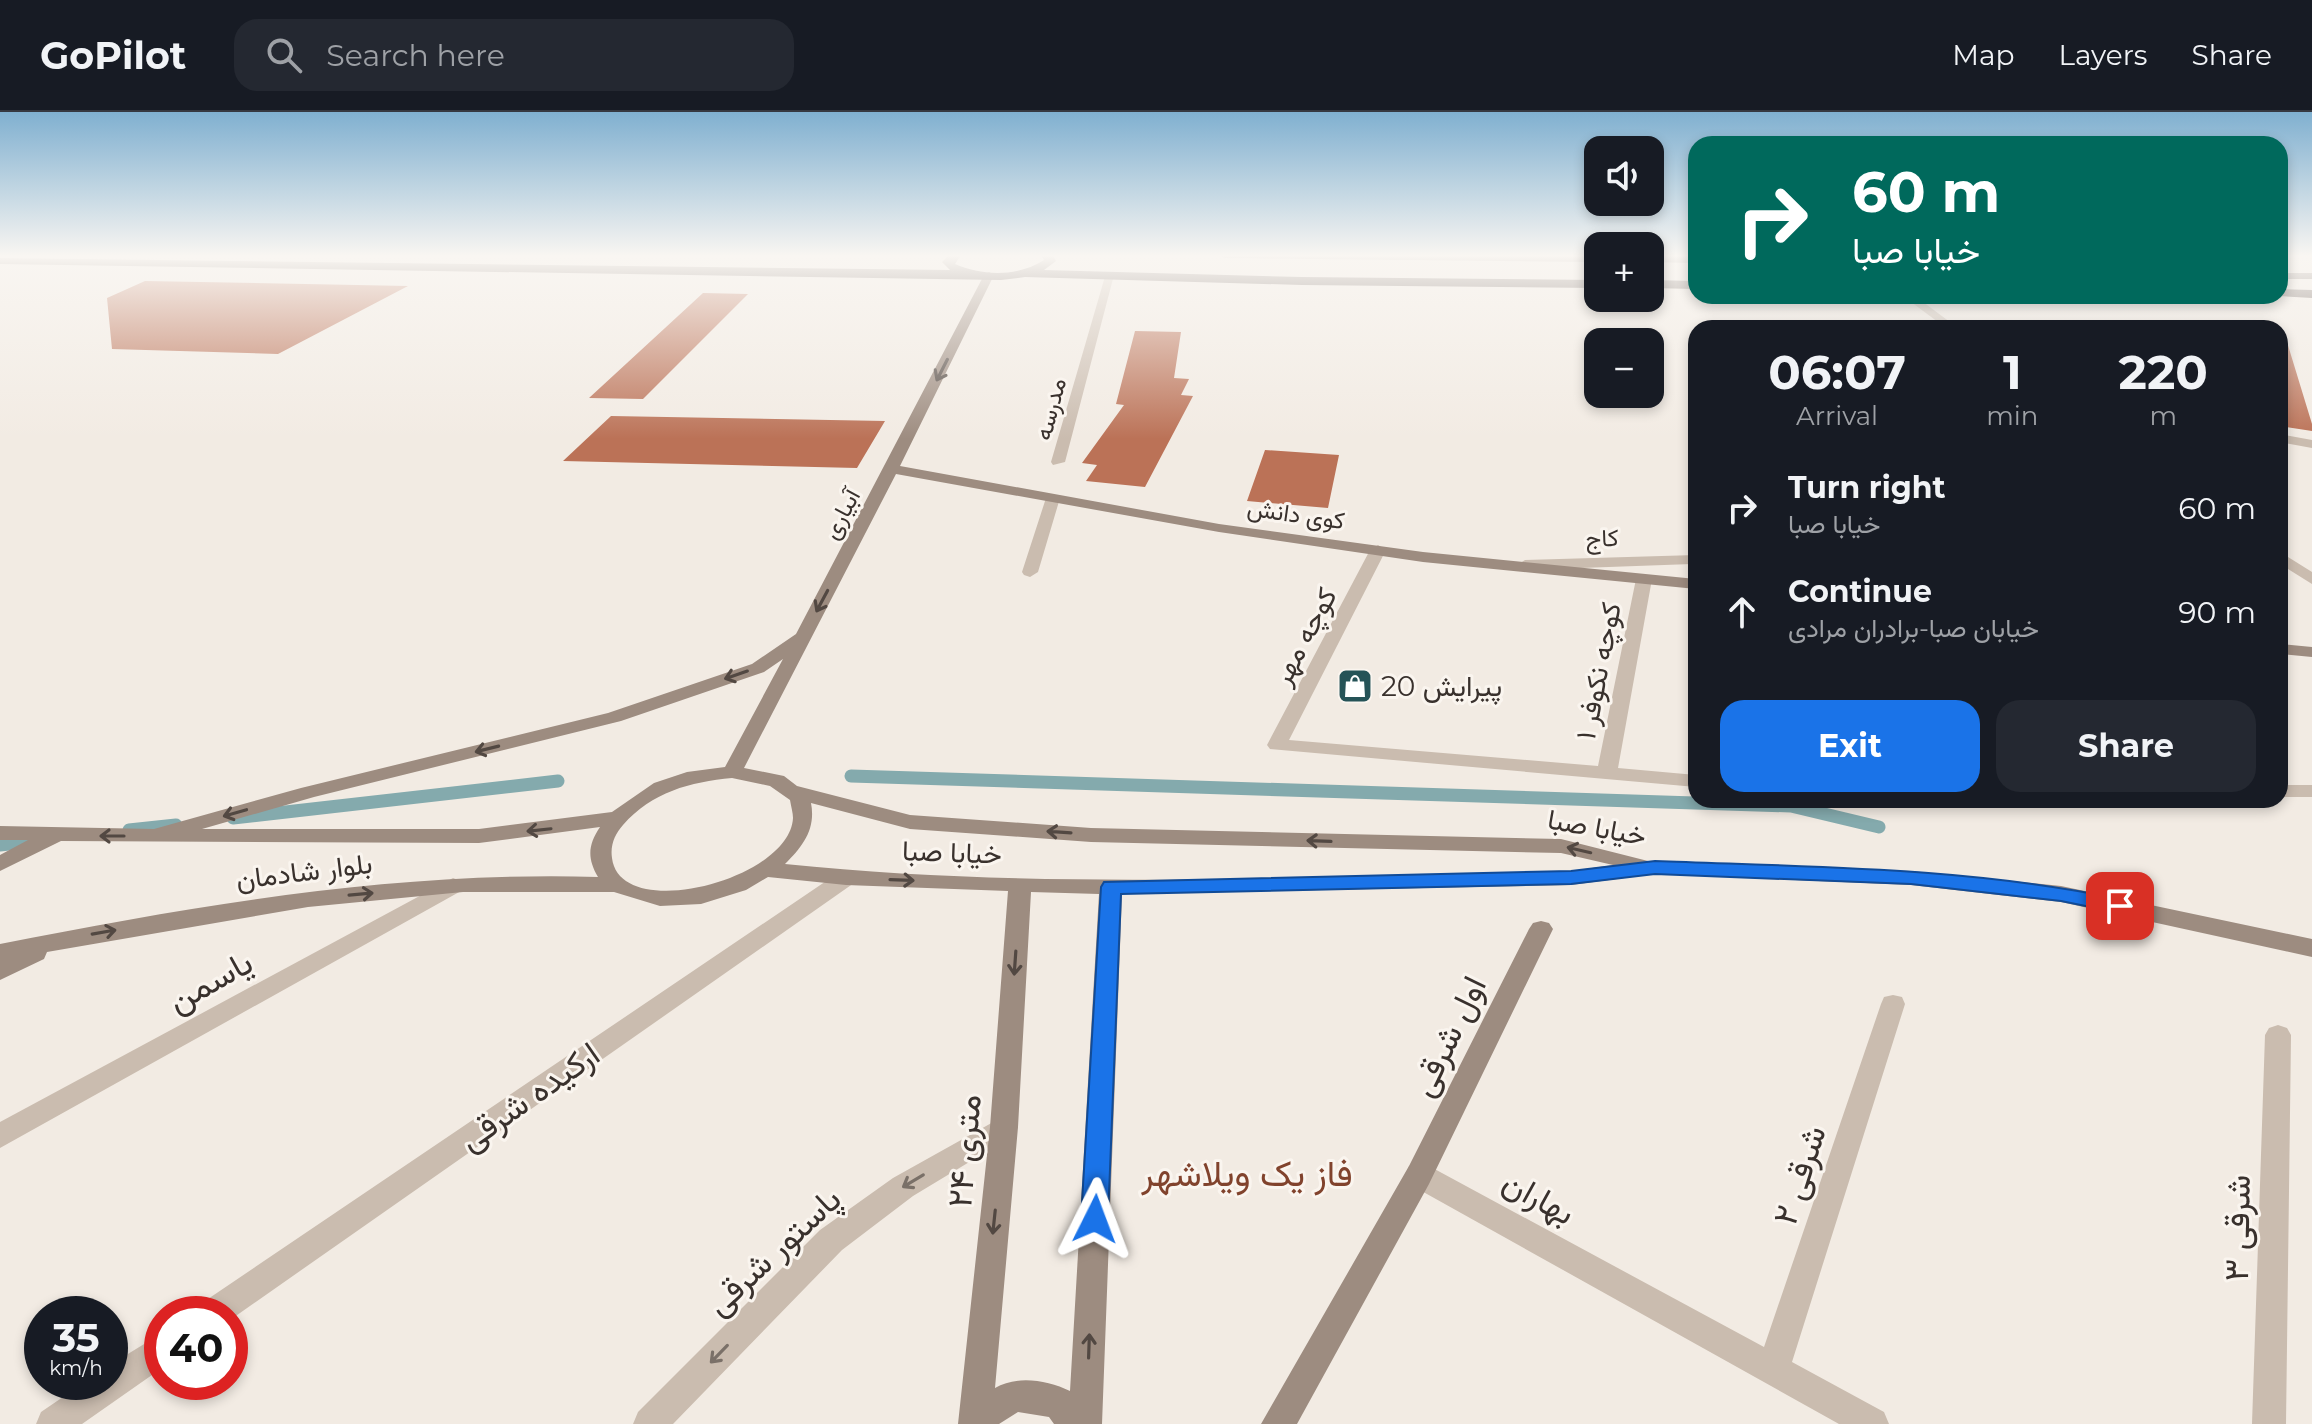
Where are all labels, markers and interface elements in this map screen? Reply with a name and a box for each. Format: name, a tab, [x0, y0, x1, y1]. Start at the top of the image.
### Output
search box	[234, 19, 794, 91]
text: GoPilot	[40, 32, 186, 79]
icon: search	[262, 33, 306, 77]
text: Search here	[326, 37, 505, 74]
text: Map	[1952, 38, 2015, 72]
text: Layers	[2059, 38, 2148, 72]
text: Share	[2192, 38, 2272, 72]
map controls	[1584, 136, 1664, 408]
button: sound	[1584, 136, 1664, 216]
text: 60 m	[1852, 158, 2000, 226]
icon: right	[1720, 168, 1824, 272]
text: خیابا صبا	[1852, 228, 1980, 272]
button: +	[1584, 232, 1664, 312]
button: −	[1584, 328, 1664, 408]
text: 06:07	[1768, 343, 1906, 401]
text: 1	[2003, 343, 2022, 401]
text: 220	[2119, 343, 2208, 401]
one-way arrow	[933, 357, 949, 381]
street label: مدرسه	[1028, 375, 1073, 444]
text: Arrival	[1796, 400, 1878, 432]
text: min	[1986, 400, 2038, 432]
text: m	[2149, 400, 2177, 432]
text: Turn right	[1788, 469, 1945, 506]
street label: آبیاری	[816, 482, 868, 545]
icon: right	[1720, 486, 1764, 530]
text: 60 m	[2178, 490, 2256, 527]
street label: کوی دانش	[1245, 493, 1347, 536]
text: خیابا صبا	[1788, 508, 1881, 540]
street label: کاج	[1585, 523, 1619, 555]
text: Continue	[1788, 573, 1932, 610]
street label: کوچه مهر	[1264, 582, 1345, 692]
one-way arrow	[814, 588, 830, 612]
icon: ahead	[1720, 590, 1764, 634]
text: 90 m	[2178, 594, 2256, 631]
street label: کوچه نکوفر ۱	[1568, 599, 1630, 743]
text: خیابان صبا-برادران مرادی	[1788, 612, 2039, 644]
shop icon: پیرایش 20	[1336, 667, 1374, 705]
one-way arrow	[724, 669, 749, 684]
place label: پیرایش 20	[1381, 669, 1502, 705]
button: Exit	[1720, 700, 1980, 792]
button: Share	[1996, 700, 2256, 792]
one-way arrow	[474, 743, 500, 758]
street label: خیابا صبا	[1545, 802, 1649, 852]
one-way arrow	[222, 806, 248, 821]
one-way arrow	[526, 822, 553, 837]
one-way arrow	[1046, 824, 1073, 839]
one-way arrow	[99, 828, 126, 844]
street label: خیابا صبا	[902, 833, 1002, 871]
one-way arrow	[1306, 833, 1333, 848]
one-way arrow	[1566, 842, 1592, 857]
street label: بلوار شادمان	[234, 846, 374, 897]
pin	[2086, 872, 2154, 940]
one-way arrow	[888, 873, 915, 888]
icon: arrive	[2098, 884, 2142, 928]
one-way arrow	[347, 886, 374, 901]
one-way arrow	[91, 924, 116, 939]
street label: یاسمن	[160, 941, 260, 1021]
one-way arrow	[1007, 949, 1022, 976]
street label: اول شرقی	[1401, 969, 1495, 1103]
street label: ارکیده شرقی	[451, 1032, 607, 1160]
street label: ۲۴ متری	[938, 1093, 990, 1209]
street label: ۲ شرقی	[1763, 1120, 1835, 1230]
district label: فاز یک ویلاشهر	[1140, 1151, 1353, 1196]
street label: بهاران	[1496, 1160, 1582, 1234]
one-way arrow	[902, 1174, 925, 1190]
street label: ۳ شرقی	[2215, 1174, 2259, 1282]
position arrow	[1053, 1177, 1137, 1261]
street label: پاستور شرقی	[697, 1178, 851, 1326]
one-way arrow	[987, 1208, 1002, 1235]
speed limit sign: 40	[144, 1296, 248, 1400]
text: 35	[52, 1313, 100, 1362]
one-way arrow	[1081, 1333, 1096, 1360]
one-way arrow	[710, 1344, 729, 1364]
text: km/h	[49, 1356, 103, 1380]

